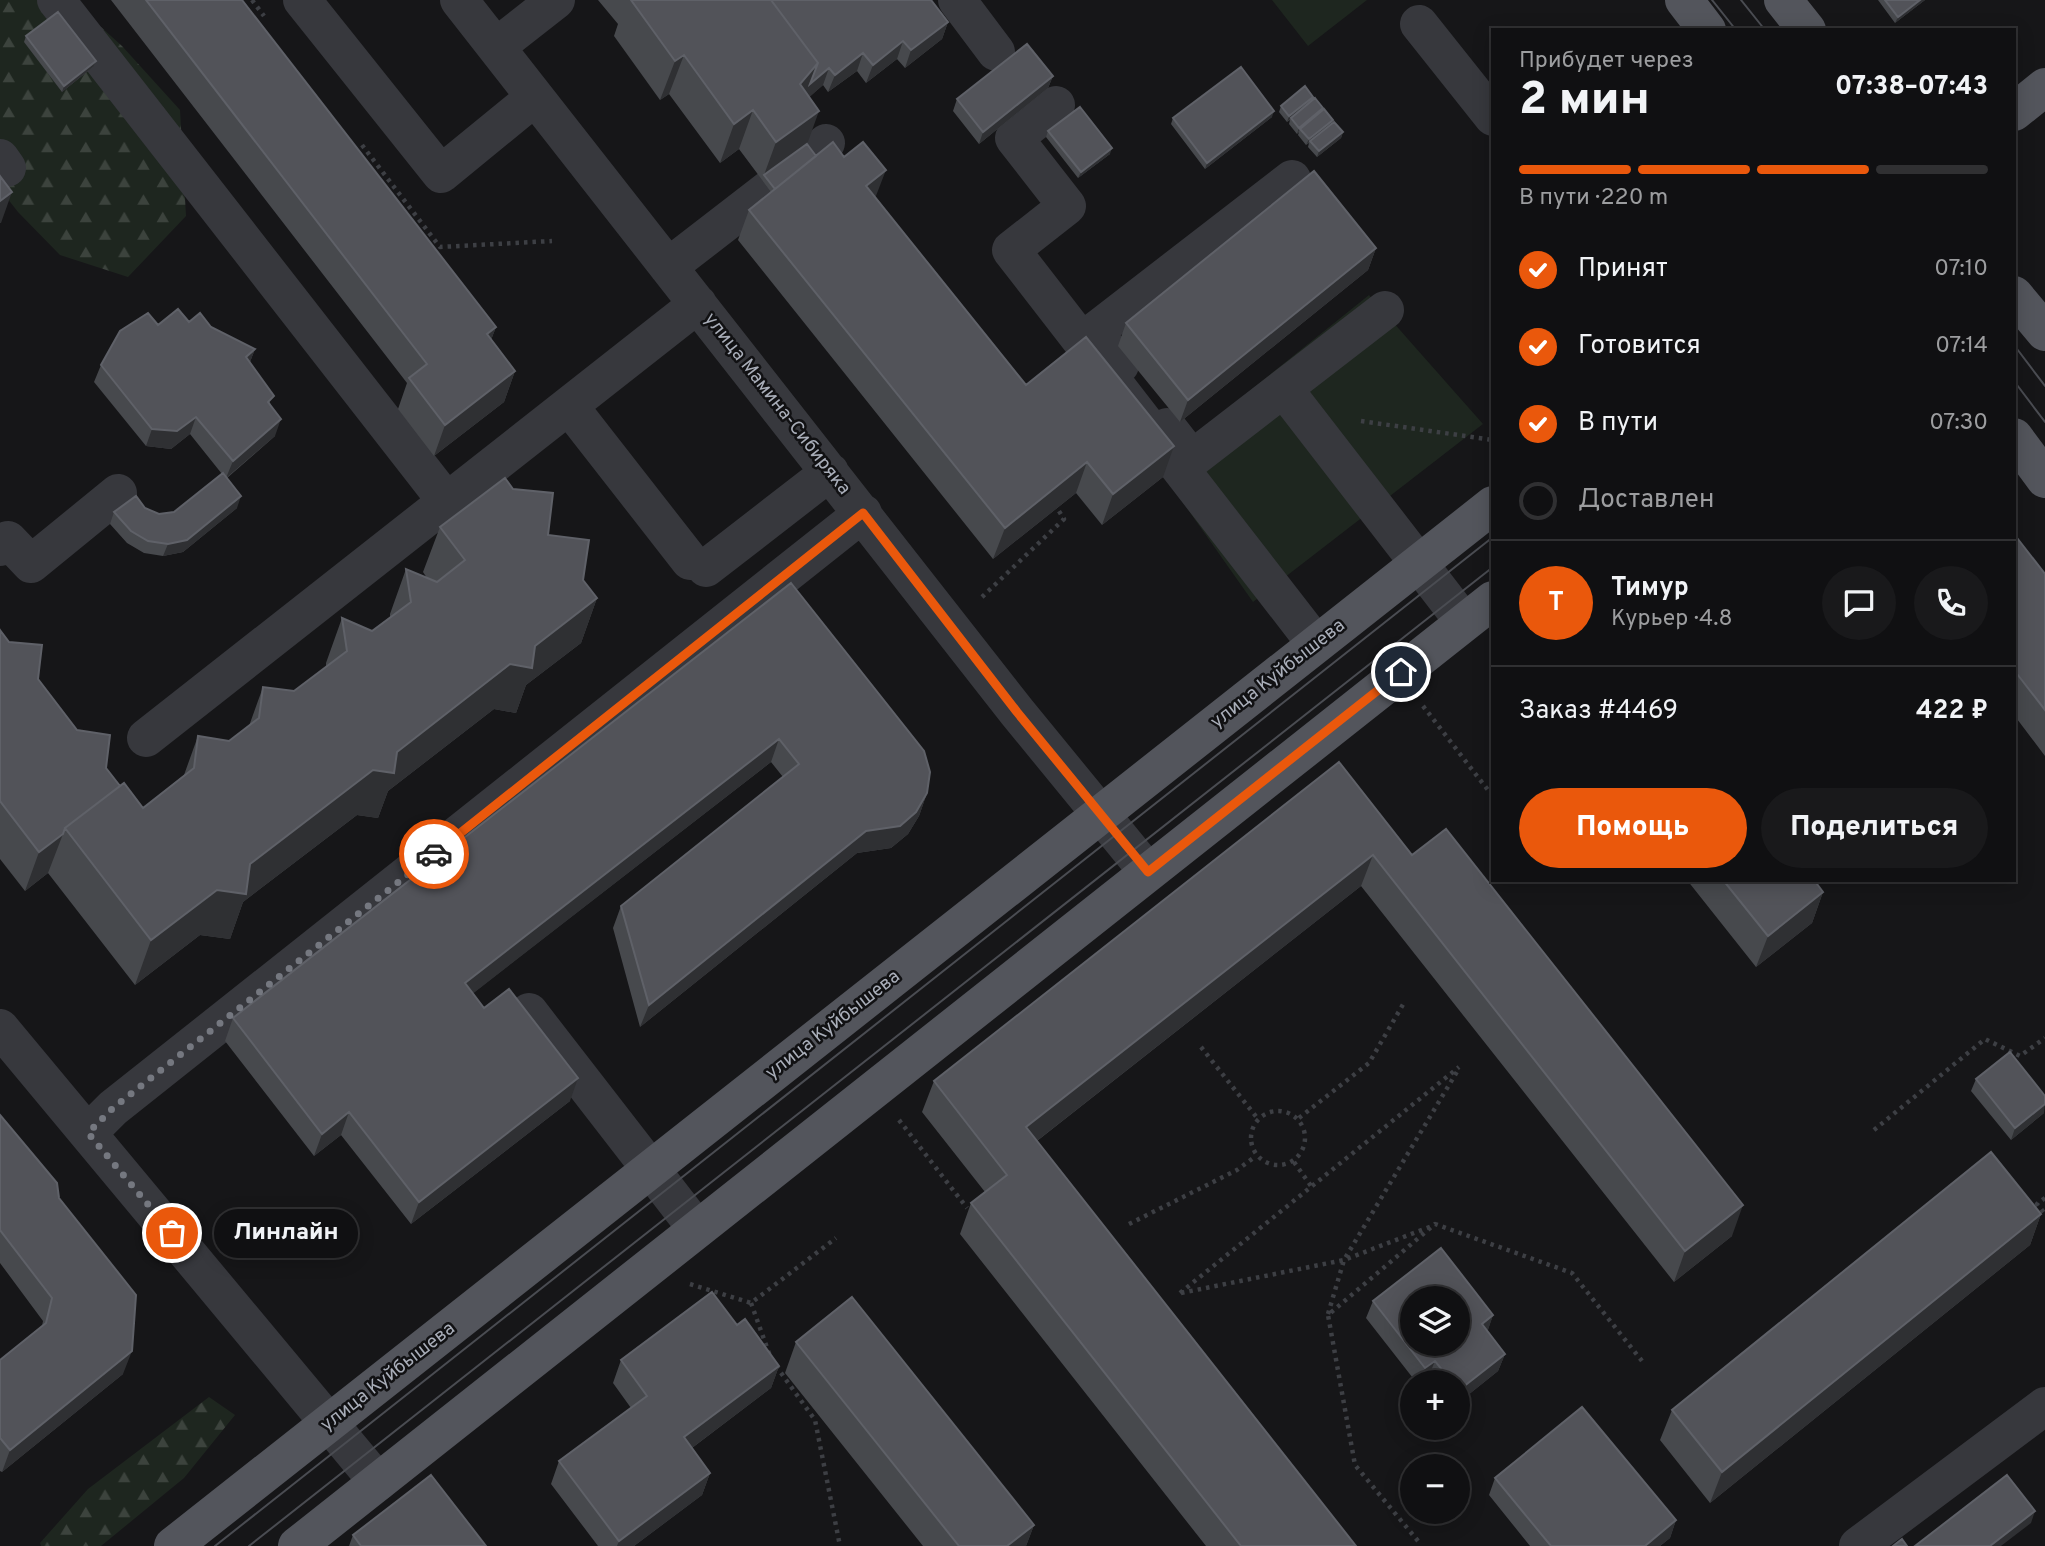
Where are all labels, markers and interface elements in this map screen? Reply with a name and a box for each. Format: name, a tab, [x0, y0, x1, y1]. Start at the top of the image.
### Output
text: Прибудет через	[1519, 47, 1694, 76]
text: 07:38–07:43	[1835, 71, 1988, 104]
text: 2 мин	[1519, 72, 1650, 131]
text: В пути · 220 m	[1519, 184, 1668, 213]
icon: check	[1519, 251, 1557, 289]
text: Принят	[1578, 253, 1668, 286]
text: 07:10	[1934, 255, 1988, 284]
street label: улица Мамина-Сибиряка	[698, 308, 856, 500]
icon: check	[1519, 328, 1557, 366]
text: Готовится	[1578, 330, 1701, 363]
text: 07:14	[1935, 332, 1988, 361]
icon: check	[1519, 405, 1557, 443]
text: В пути	[1578, 407, 1658, 440]
text: 07:30	[1929, 409, 1988, 438]
text: Доставлен	[1578, 484, 1714, 517]
button: chat	[1822, 566, 1896, 640]
button: phone	[1914, 566, 1988, 640]
text: Тимур	[1611, 572, 1689, 605]
text: Т	[1548, 587, 1564, 620]
text: Курьер · 4.8	[1611, 605, 1733, 634]
street label: улица Куйбышева	[1206, 614, 1350, 734]
pin	[1371, 642, 1431, 702]
icon: home	[1382, 653, 1420, 691]
text: Заказ #4469	[1519, 695, 1678, 728]
text: 422 ₽	[1916, 695, 1988, 728]
button: Помощь	[1519, 788, 1747, 868]
button: Поделиться	[1761, 788, 1988, 868]
courier	[399, 819, 469, 889]
icon: car	[415, 835, 453, 873]
street label: улица Куйбышева	[761, 965, 905, 1085]
pin	[142, 1203, 202, 1263]
callout: Линлайн	[214, 1208, 358, 1258]
icon: bag	[153, 1214, 191, 1252]
text: Линлайн	[234, 1219, 338, 1248]
map controls	[1400, 1286, 1470, 1524]
button: layers	[1400, 1286, 1470, 1356]
street label: улица Куйбышева	[316, 1317, 460, 1437]
button: +	[1400, 1370, 1470, 1440]
button: −	[1400, 1454, 1470, 1524]

